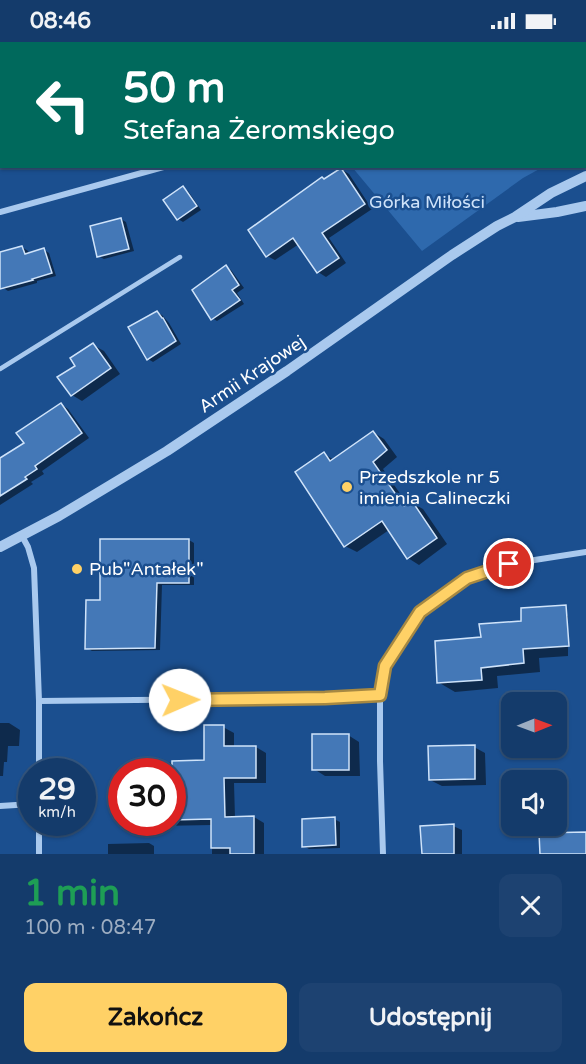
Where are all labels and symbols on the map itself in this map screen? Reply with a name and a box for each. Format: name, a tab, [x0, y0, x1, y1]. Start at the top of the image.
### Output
park label: Górka Miłości	[369, 191, 485, 213]
street label: Armii Krajowej	[195, 330, 309, 418]
place label: Przedszkole nr 5 imienia Calineczki	[359, 466, 511, 509]
marker: Przedszkole nr 5 imienia Calineczki	[340, 480, 354, 494]
pin	[483, 538, 534, 589]
place label: Pub"Antałek"	[89, 558, 204, 580]
marker: Pub"Antałek"	[70, 562, 84, 576]
position arrow	[148, 668, 212, 732]
north arrow	[501, 692, 567, 758]
speed limit sign: 30	[108, 758, 186, 836]

